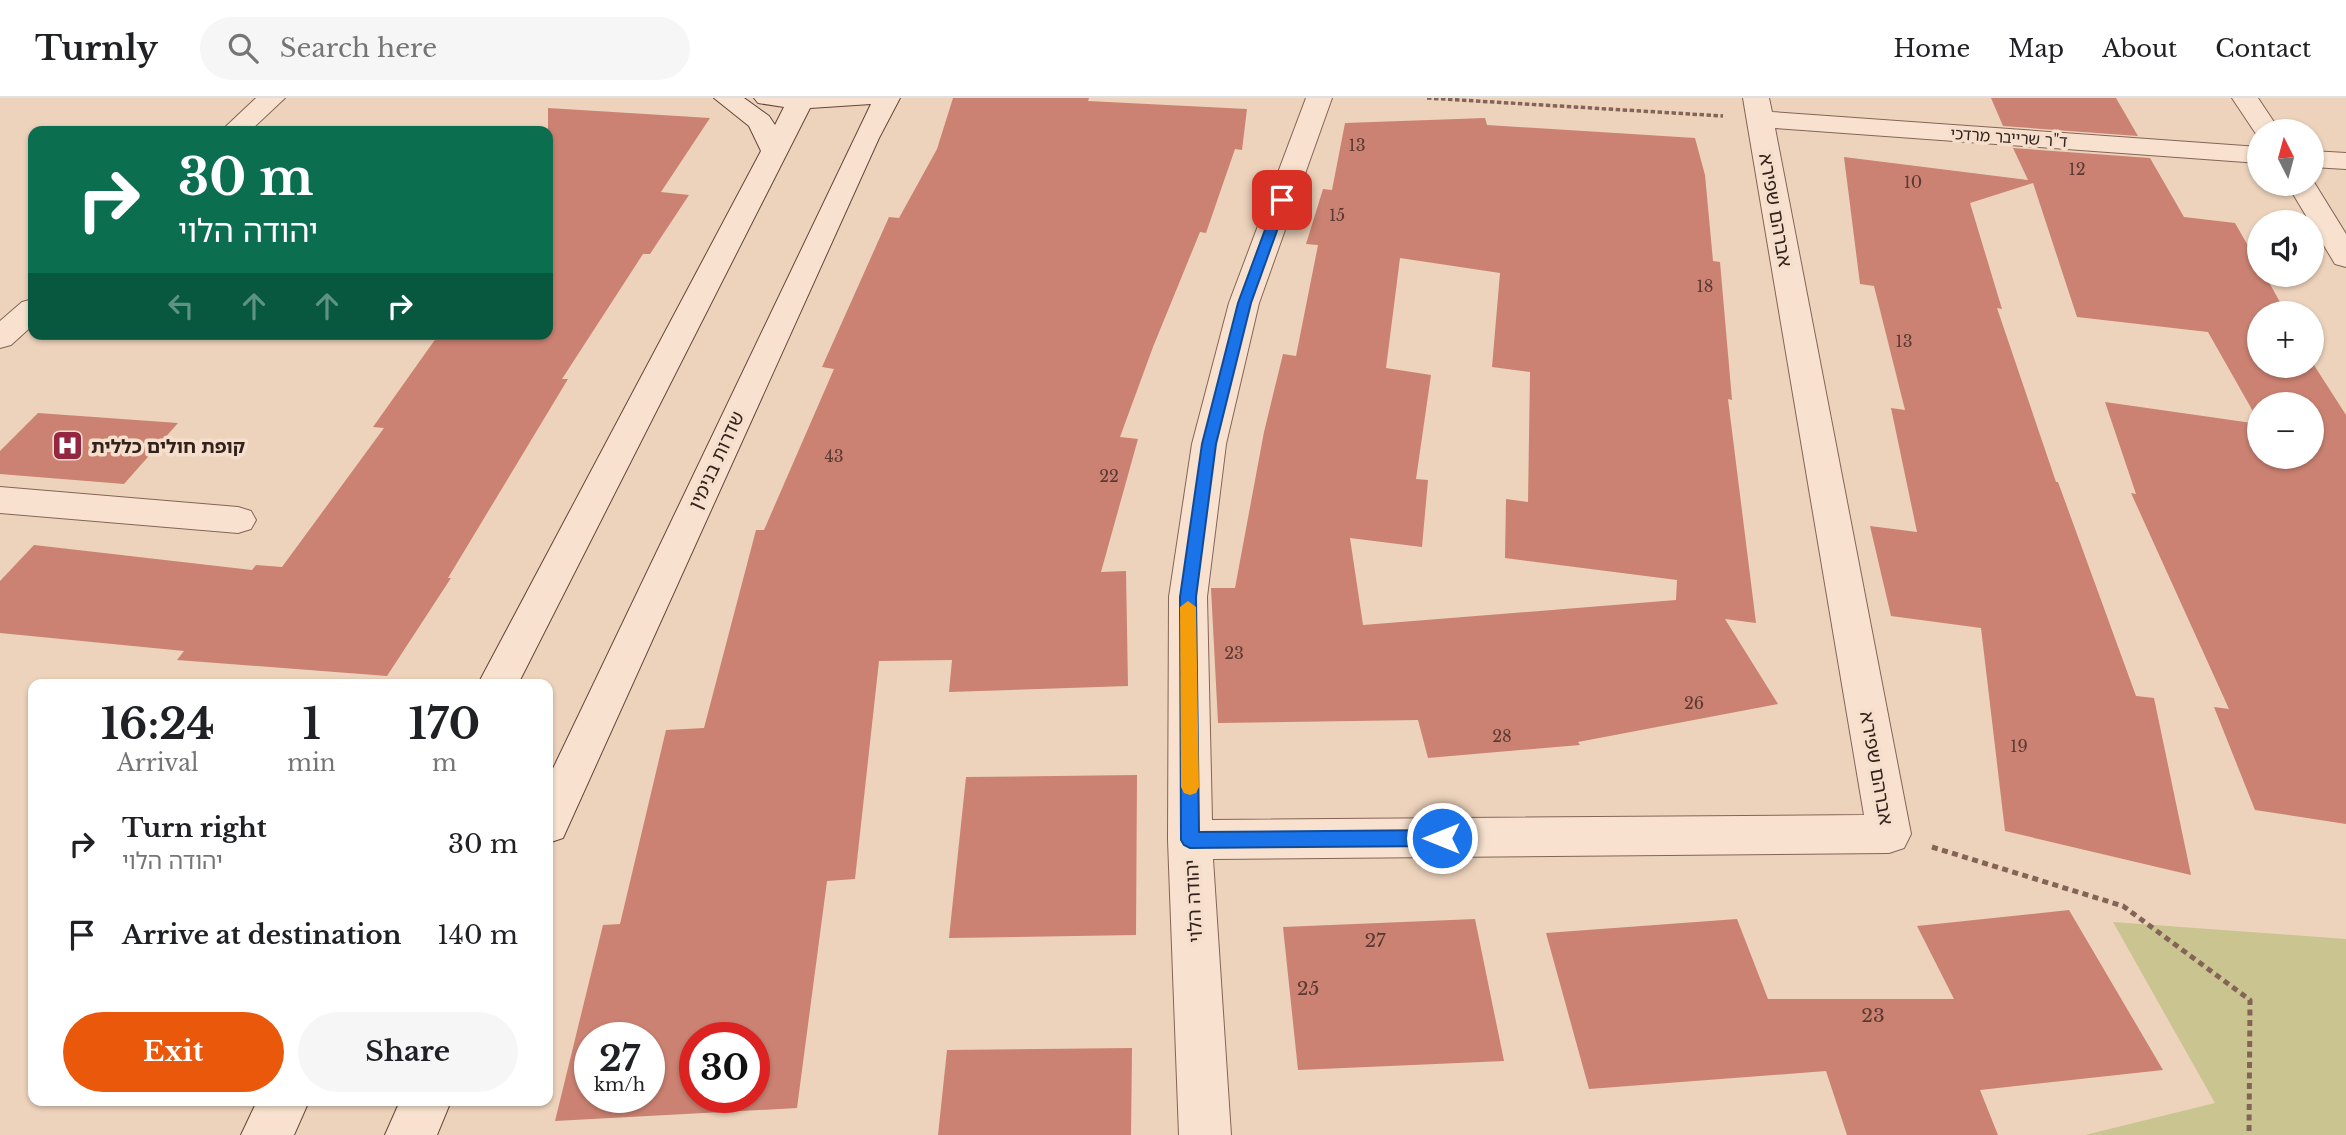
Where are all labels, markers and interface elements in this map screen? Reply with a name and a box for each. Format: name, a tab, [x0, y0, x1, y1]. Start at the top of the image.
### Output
search box	[200, 17, 690, 80]
text: Turnly	[35, 28, 158, 69]
icon: search	[224, 29, 262, 67]
text: Search here	[280, 32, 437, 64]
text: Home	[1894, 34, 1970, 63]
text: Map	[2008, 34, 2064, 63]
text: About	[2102, 34, 2177, 63]
text: Contact	[2215, 34, 2311, 63]
north arrow	[2247, 119, 2324, 196]
map controls	[2247, 119, 2324, 469]
street label: ד"ר שרייבר מרדכי	[1950, 123, 2069, 151]
house number: 13	[1349, 135, 1366, 155]
text: 30 m	[178, 147, 313, 208]
street label: אברהם שפירא	[1754, 151, 1797, 269]
icon: right	[63, 154, 154, 245]
house number: 12	[2069, 159, 2086, 179]
pin	[1252, 170, 1312, 230]
house number: 10	[1904, 172, 1922, 192]
icon: arrive	[1263, 181, 1301, 219]
house number: 15	[1329, 205, 1345, 225]
button: sound	[2247, 210, 2324, 287]
text: יהודה הלוי	[178, 211, 318, 251]
house number: 18	[1697, 276, 1713, 296]
icon: left	[162, 287, 200, 325]
icon: ahead	[235, 287, 273, 325]
icon: ahead	[308, 287, 346, 325]
icon: right	[381, 287, 419, 325]
button: +	[2247, 301, 2324, 378]
house number: 13	[1896, 331, 1913, 351]
button: −	[2247, 392, 2324, 469]
street label: שדרות בנימין	[684, 408, 749, 513]
hospital icon: קופת חולים כללית	[51, 429, 85, 463]
place label: קופת חולים כללית	[91, 435, 245, 458]
house number: 43	[824, 446, 844, 466]
house number: 22	[1099, 466, 1119, 486]
house number: 23	[1224, 643, 1244, 663]
house number: 26	[1684, 693, 1704, 713]
text: 16:24	[101, 698, 215, 750]
text: 1	[302, 698, 321, 750]
text: 170	[409, 698, 480, 750]
street label: אברהם שפירא	[1855, 709, 1898, 827]
house number: 28	[1492, 726, 1512, 746]
house number: 19	[2010, 736, 2028, 756]
text: Arrival	[117, 749, 198, 777]
text: min	[287, 749, 336, 777]
text: m	[432, 749, 457, 777]
position arrow	[1405, 801, 1479, 875]
text: Turn right	[122, 812, 267, 844]
icon: right	[63, 825, 101, 863]
text: 30 m	[448, 828, 518, 860]
text: יהודה הלוי	[122, 847, 223, 875]
street label: יהודה הלוי	[1180, 859, 1207, 943]
icon: arrive	[63, 916, 101, 954]
text: Arrive at destination	[122, 919, 402, 951]
text: 140 m	[437, 919, 518, 951]
house number: 27	[1364, 929, 1386, 952]
house number: 25	[1297, 977, 1319, 1000]
house number: 23	[1861, 1004, 1885, 1027]
button: Exit	[63, 1012, 284, 1092]
button: Share	[298, 1012, 518, 1092]
speed limit sign: 30	[679, 1022, 770, 1113]
text: 27	[599, 1037, 640, 1080]
text: km/h	[594, 1074, 645, 1096]

